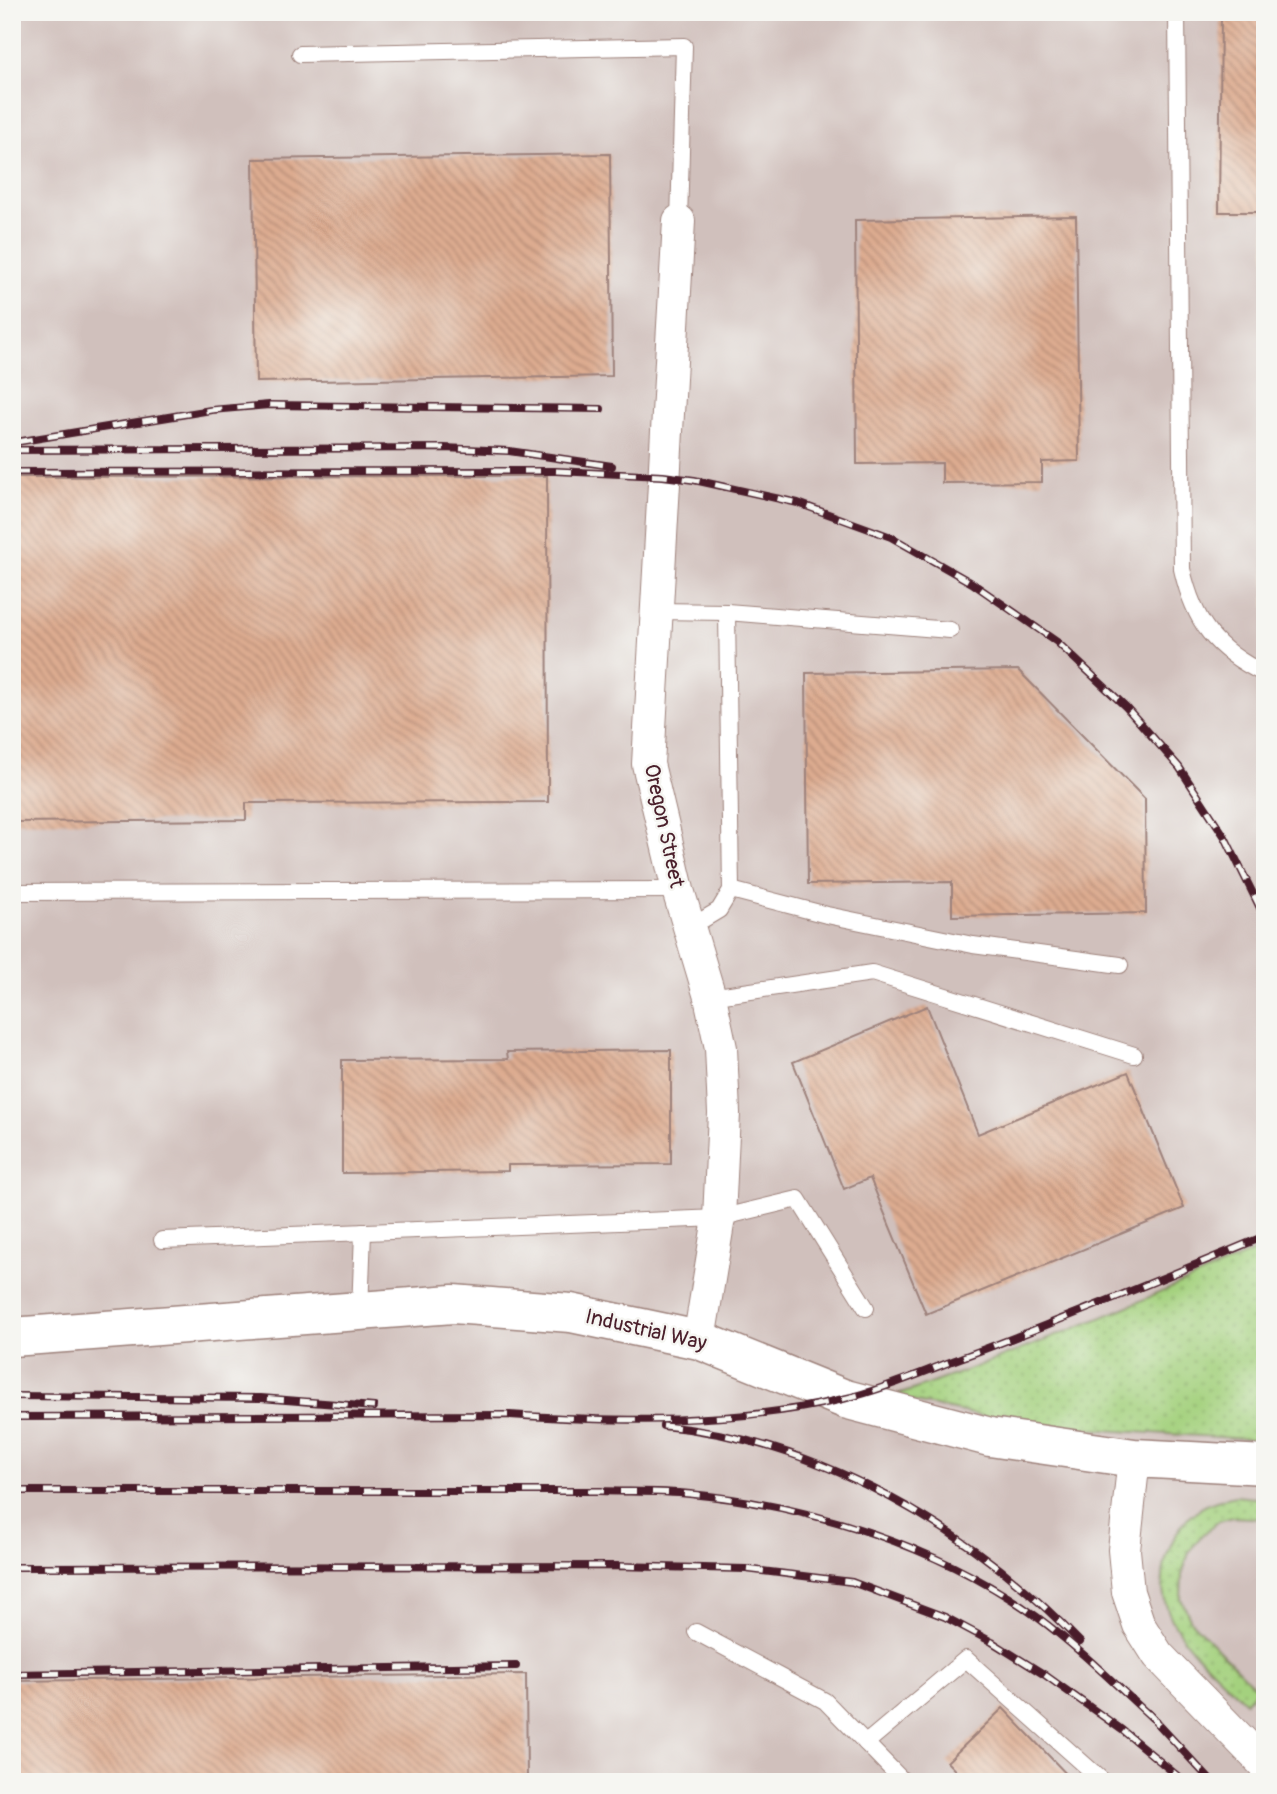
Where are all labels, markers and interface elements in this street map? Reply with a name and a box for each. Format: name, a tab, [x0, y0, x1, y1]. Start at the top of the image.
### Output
street label: Oregon Street	[638, 762, 690, 891]
street label: Industrial Way	[583, 1303, 709, 1357]

